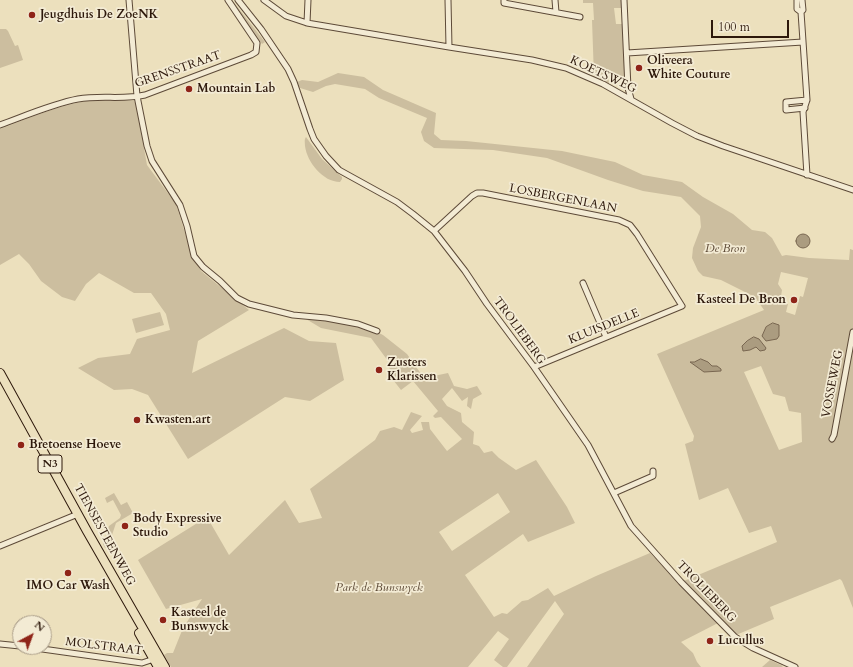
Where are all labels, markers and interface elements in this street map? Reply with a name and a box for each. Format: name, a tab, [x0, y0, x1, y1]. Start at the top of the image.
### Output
place label: Jeugdhuis De ZoeNK	[40, 8, 158, 22]
marker: Jeugdhuis De ZoeNK	[27, 10, 37, 20]
scale bar	[713, 12, 791, 38]
text: 100 m	[718, 19, 750, 35]
street label: GRENSSTRAAT	[133, 48, 223, 92]
street label: KOETSWEG	[567, 53, 639, 97]
place label: Oliveera White Couture	[647, 54, 731, 82]
marker: Oliveera White Couture	[634, 63, 644, 73]
place label: Mountain Lab	[197, 82, 275, 96]
marker: Mountain Lab	[184, 84, 194, 94]
street label: LOSBERGENLAAN	[508, 182, 618, 216]
park label: De Bron	[705, 242, 745, 256]
place label: Kasteel De Bron	[696, 293, 786, 307]
street label: TROLIEBERG	[490, 295, 548, 367]
marker: Kasteel De Bron	[789, 295, 799, 305]
street label: KLUISDELLE	[566, 306, 642, 348]
street label: VOSSEWEG	[819, 349, 847, 419]
place label: Zusters Klarissen	[387, 356, 437, 384]
marker: Zusters Klarissen	[374, 365, 384, 375]
place label: Kwasten.art	[145, 413, 211, 427]
marker: Kwasten.art	[132, 415, 142, 425]
place label: Bretoense Hoeve	[29, 438, 121, 452]
marker: Bretoense Hoeve	[16, 440, 26, 450]
road number: N3	[38, 455, 62, 473]
street label: TIENSESTEENWEG	[70, 482, 138, 588]
place label: Body Expressive Studio	[133, 512, 222, 540]
marker: Body Expressive Studio	[120, 521, 130, 531]
street label: TROLIEBERG	[673, 558, 739, 626]
marker: IMO Car Wash	[63, 568, 73, 578]
place label: IMO Car Wash	[26, 579, 110, 593]
park label: Park de Bunswyck	[335, 581, 423, 595]
place label: Kasteel de Bunswyck	[171, 606, 229, 634]
north arrow	[12, 615, 52, 655]
marker: Kasteel de Bunswyck	[158, 615, 168, 625]
text: N	[31, 618, 48, 635]
place label: Lucullus	[718, 634, 764, 648]
street label: MOLSTRAAT	[64, 635, 144, 659]
marker: Lucullus	[705, 636, 715, 646]

